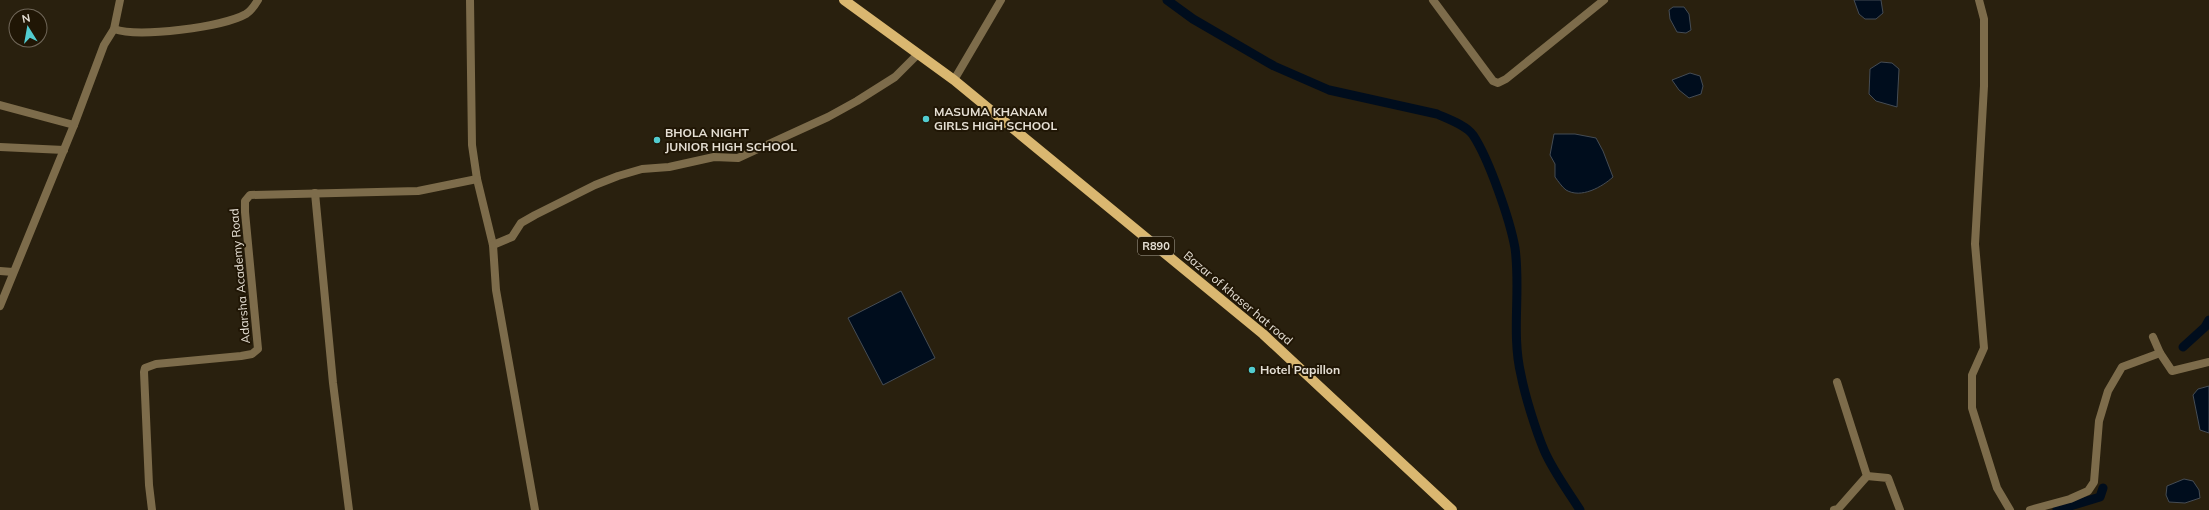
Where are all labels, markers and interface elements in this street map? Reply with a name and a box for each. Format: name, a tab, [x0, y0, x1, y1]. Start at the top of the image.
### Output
north arrow	[8, 8, 48, 48]
text: N	[21, 11, 32, 26]
place label: MASUMA KHANAM GIRLS HIGH SCHOOL	[934, 104, 1058, 133]
marker: MASUMA KHANAM GIRLS HIGH SCHOOL	[921, 114, 931, 124]
place label: BHOLA NIGHT JUNIOR HIGH SCHOOL	[665, 125, 797, 154]
marker: BHOLA NIGHT JUNIOR HIGH SCHOOL	[652, 135, 662, 145]
street label: Adarsha Academy Road	[226, 208, 253, 344]
road number: R890	[1138, 237, 1174, 255]
street label: Bazar of khaser hat road	[1181, 248, 1296, 348]
place label: Hotel Papillon	[1260, 362, 1340, 377]
marker: Hotel Papillon	[1247, 365, 1257, 375]

